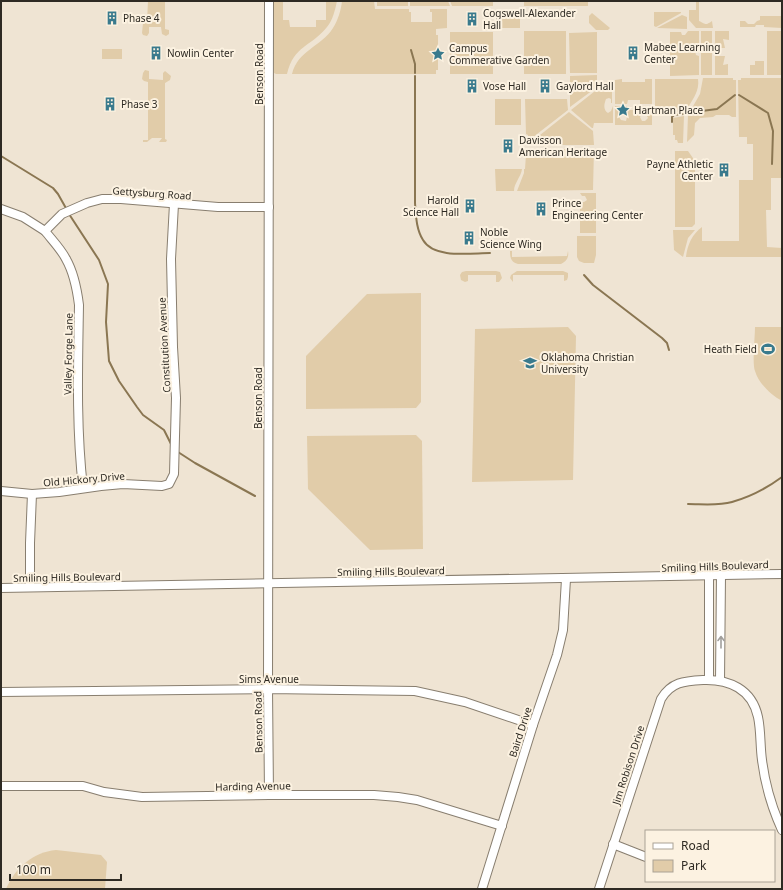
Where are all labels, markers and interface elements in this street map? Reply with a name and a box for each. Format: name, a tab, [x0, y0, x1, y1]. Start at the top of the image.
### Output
place label: Cogswell-Alexander Hall	[483, 6, 576, 32]
building icon: Phase 4	[104, 10, 120, 26]
place label: Phase 4	[123, 11, 160, 25]
building icon: Cogswell-Alexander Hall	[464, 11, 480, 27]
place label: Mabee Learning Center	[644, 40, 720, 66]
place label: Campus Commerative Garden	[449, 41, 550, 67]
street label: Benson Road	[252, 43, 266, 105]
building icon: Nowlin Center	[148, 45, 164, 61]
building icon: Mabee Learning Center	[625, 45, 641, 61]
place label: Nowlin Center	[167, 46, 234, 60]
place icon: Campus Commerative Garden	[430, 46, 446, 62]
building icon: Vose Hall	[464, 78, 480, 94]
building icon: Gaylord Hall	[537, 78, 553, 94]
place label: Vose Hall	[483, 79, 526, 93]
place label: Gaylord Hall	[556, 79, 613, 93]
building icon: Phase 3	[102, 96, 118, 112]
place label: Phase 3	[121, 97, 158, 111]
place icon: Hartman Place	[615, 102, 631, 118]
place label: Hartman Place	[634, 103, 704, 117]
place label: Davisson American Heritage	[519, 133, 607, 159]
building icon: Davisson American Heritage	[500, 138, 516, 154]
place label: Payne Athletic Center	[646, 157, 713, 183]
building icon: Payne Athletic Center	[716, 162, 732, 178]
street label: Gettysburg Road	[112, 183, 192, 203]
place label: Harold Science Hall	[403, 193, 459, 219]
place label: Prince Engineering Center	[552, 196, 643, 222]
building icon: Harold Science Hall	[462, 198, 478, 214]
building icon: Prince Engineering Center	[533, 201, 549, 217]
place label: Noble Science Wing	[480, 225, 542, 251]
building icon: Noble Science Wing	[461, 230, 477, 246]
street label: Constitution Avenue	[154, 297, 173, 393]
street label: Valley Forge Lane	[60, 313, 76, 395]
sports icon: Heath Field	[760, 341, 776, 357]
place label: Heath Field	[704, 342, 757, 356]
place label: Oklahoma Christian University	[541, 350, 634, 376]
school or university icon: Oklahoma Christian University	[522, 355, 538, 371]
street label: Benson Road	[251, 367, 265, 429]
street label: Old Hickory Drive	[43, 468, 126, 490]
street label: Smiling Hills Boulevard	[661, 557, 769, 575]
street label: Smiling Hills Boulevard	[337, 563, 445, 579]
street label: Smiling Hills Boulevard	[13, 569, 121, 585]
one-way arrow	[717, 636, 725, 649]
street label: Sims Avenue	[239, 672, 299, 686]
street label: Benson Road	[250, 691, 266, 753]
street label: Baird Drive	[505, 705, 535, 759]
street label: Jim Robison Drive	[608, 723, 648, 807]
street label: Harding Avenue	[215, 778, 291, 794]
legend	[645, 830, 775, 882]
text: Road	[681, 837, 710, 854]
scale bar	[10, 856, 121, 882]
text: Park	[681, 857, 707, 874]
text: 100 m	[16, 861, 51, 878]

